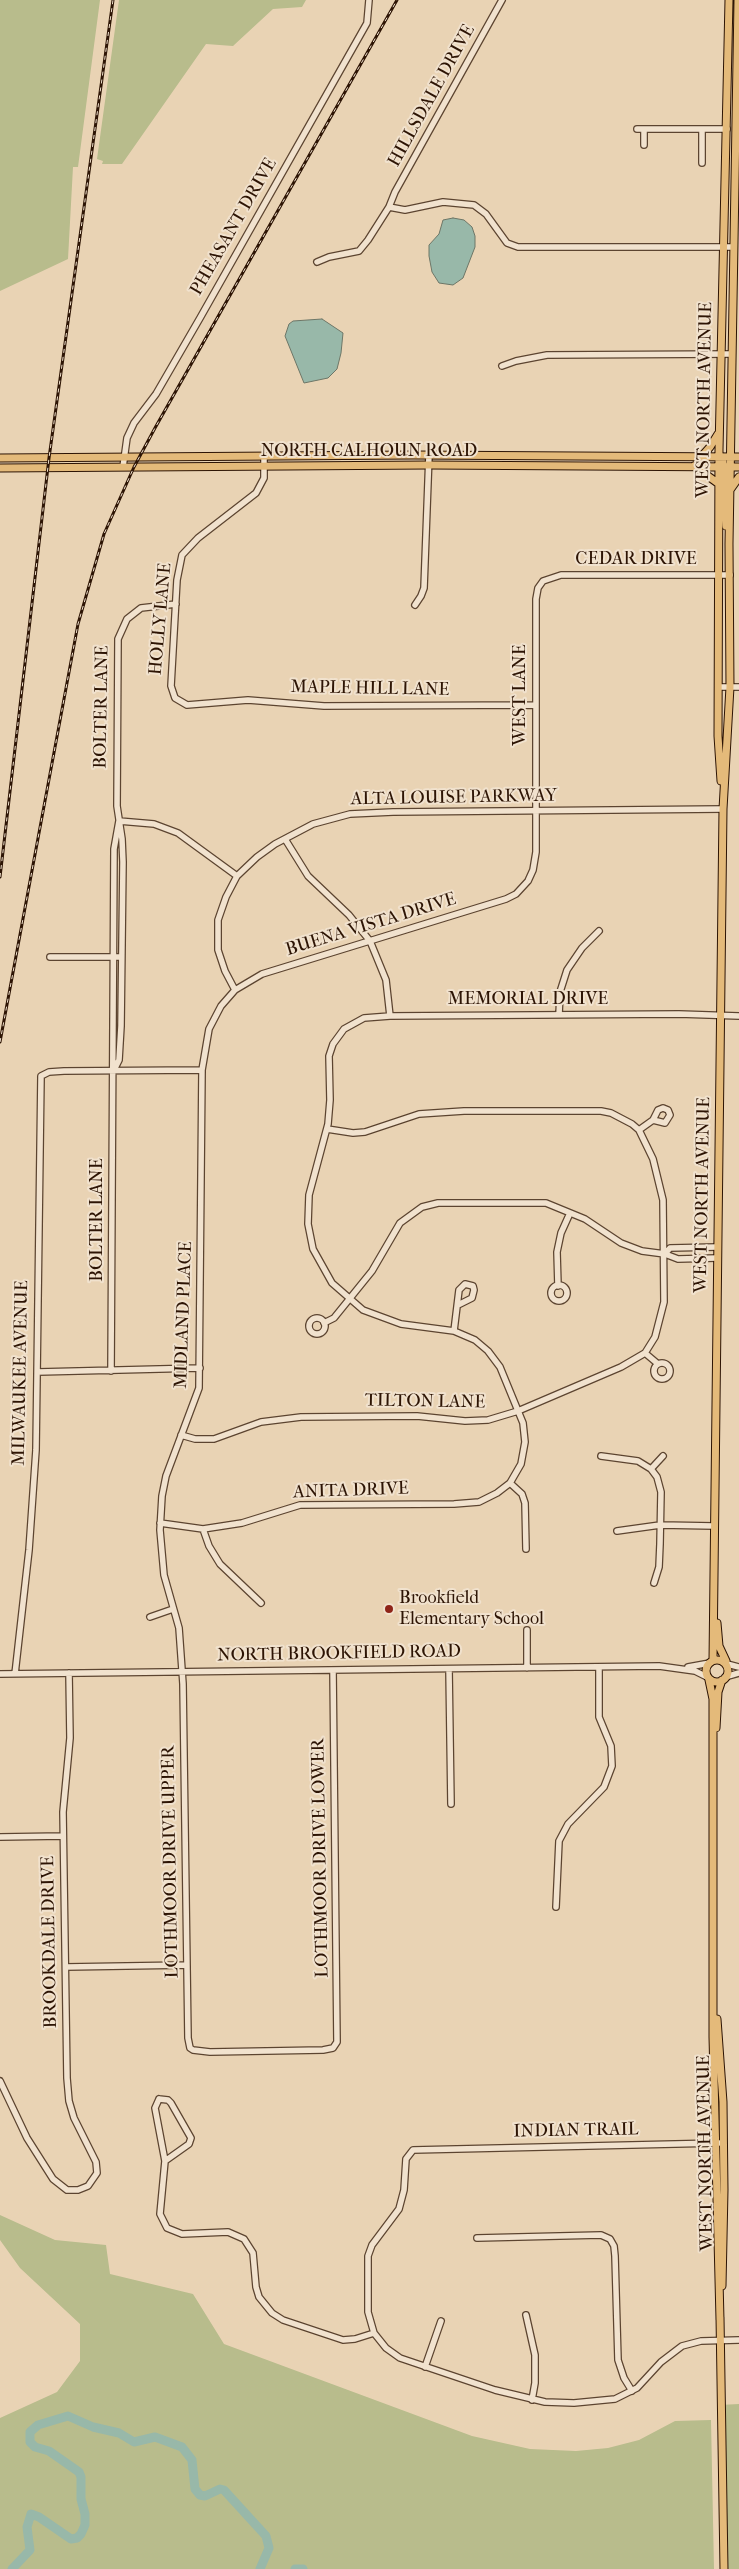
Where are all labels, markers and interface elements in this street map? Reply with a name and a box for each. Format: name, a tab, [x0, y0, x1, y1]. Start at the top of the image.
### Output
street label: HILLSDALE DRIVE	[384, 21, 480, 171]
street label: PHEASANT DRIVE	[186, 155, 282, 299]
street label: WEST NORTH AVENUE	[692, 302, 718, 498]
street label: NORTH CALHOUN ROAD	[261, 441, 477, 463]
street label: CEDAR DRIVE	[575, 549, 697, 571]
street label: HOLLY LANE	[145, 562, 177, 676]
street label: WEST LANE	[510, 644, 532, 746]
street label: BOLTER LANE	[90, 645, 114, 769]
street label: MAPLE HILL LANE	[290, 677, 450, 701]
street label: ALTA LOUISE PARKWAY	[351, 785, 557, 811]
street label: BUENA VISTA DRIVE	[283, 889, 459, 961]
street label: MEMORIAL DRIVE	[448, 989, 608, 1011]
street label: WEST NORTH AVENUE	[690, 1097, 716, 1293]
street label: BOLTER LANE	[87, 1158, 109, 1282]
street label: MIDLAND PLACE	[171, 1241, 197, 1389]
street label: MILWAUKEE AVENUE	[9, 1280, 33, 1466]
street label: TILTON LANE	[365, 1390, 485, 1414]
street label: ANITA DRIVE	[293, 1478, 409, 1504]
place label: Brookfield Elementary School	[399, 1588, 544, 1630]
marker: Brookfield Elementary School	[383, 1603, 395, 1615]
street label: NORTH BROOKFIELD ROAD	[217, 1641, 461, 1667]
street label: LOTHMOOR DRIVE LOWER	[308, 1738, 334, 1978]
street label: LOTHMOOR DRIVE UPPER	[158, 1745, 184, 1979]
street label: BROOKDALE DRIVE	[38, 1856, 62, 2028]
street label: WEST NORTH AVENUE	[693, 2055, 719, 2251]
street label: INDIAN TRAIL	[513, 2119, 639, 2143]

